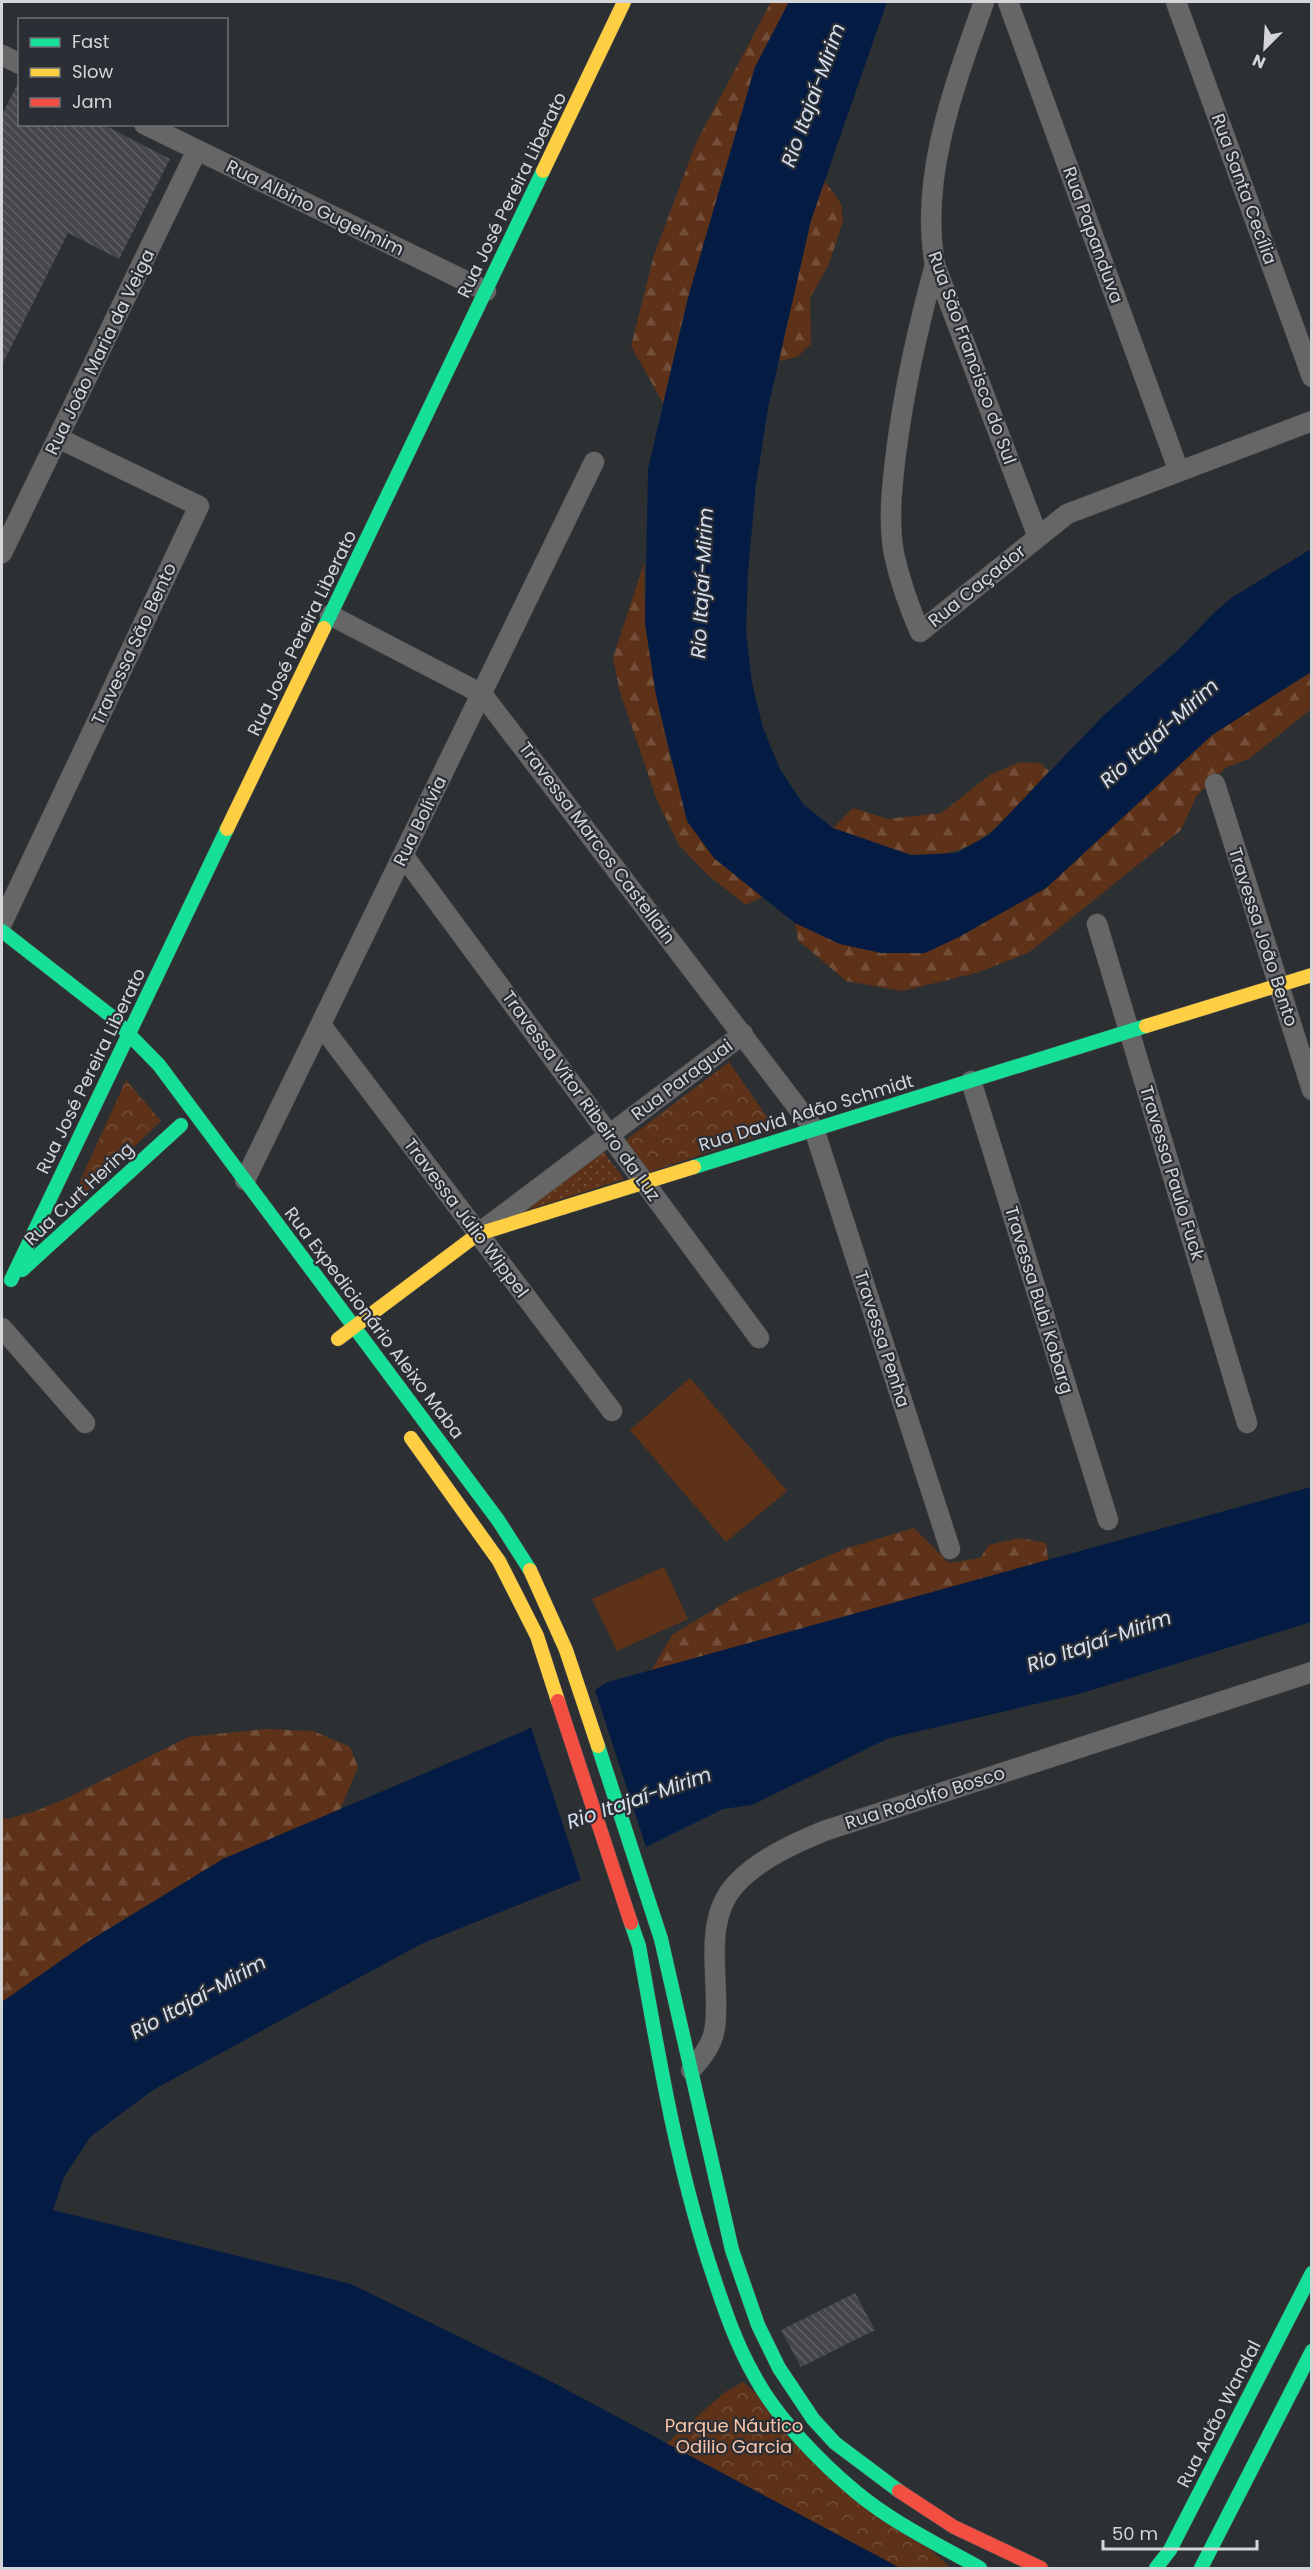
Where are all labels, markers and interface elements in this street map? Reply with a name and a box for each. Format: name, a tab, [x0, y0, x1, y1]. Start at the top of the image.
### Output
legend	[18, 18, 228, 126]
north arrow	[1235, 18, 1295, 78]
water label: Rio Itajaí-Mirim	[774, 19, 852, 171]
text: Fast	[72, 29, 109, 54]
text: N	[1249, 48, 1269, 74]
text: Slow	[72, 59, 114, 84]
street label: Rua José Pereira Liberato	[451, 88, 572, 302]
text: Jam	[72, 89, 112, 114]
street label: Rua Santa Cecília	[1206, 110, 1283, 268]
street label: Rua Albino Gugelmim	[222, 154, 408, 262]
street label: Rua Papanduva	[1057, 163, 1130, 307]
street label: Rua João Maria da Veiga	[39, 245, 160, 459]
street label: Rua São Francisco do Sul	[922, 248, 1023, 468]
water label: Rio Itajaí-Mirim	[684, 507, 720, 659]
street label: Rua José Pereira Liberato	[241, 526, 362, 740]
street label: Rua Caçador	[923, 538, 1031, 633]
street label: Travessa São Bento	[85, 559, 182, 729]
water label: Rio Itajaí-Mirim	[1093, 672, 1225, 794]
street label: Travessa Marcos Castellain	[513, 737, 682, 949]
street label: Rua Bolívia	[387, 771, 452, 870]
street label: Travessa João Bento	[1223, 844, 1304, 1030]
street label: Rua José Pereira Liberato	[30, 964, 151, 1178]
street label: Travessa Vítor Ribeiro da Luz	[496, 985, 666, 1206]
street label: Rua Paraguai	[626, 1033, 738, 1126]
street label: Rua David Adão Schmidt	[695, 1068, 916, 1157]
street label: Travessa Paulo Fuck	[1134, 1083, 1211, 1264]
street label: Travessa Júlio Wippel	[398, 1133, 535, 1303]
street label: Rua Curt Hering	[18, 1136, 139, 1251]
street label: Rua Expedicionário Aleixo Maba	[279, 1202, 470, 1444]
street label: Travessa Bubi Kobarg	[999, 1203, 1080, 1397]
street label: Travessa Penha	[849, 1267, 916, 1410]
water label: Rio Itajaí-Mirim	[1023, 1603, 1175, 1679]
water label: Rio Itajaí-Mirim	[563, 1760, 715, 1836]
street label: Rua Rodolfo Bosco	[842, 1760, 1008, 1835]
water label: Rio Itajaí-Mirim	[125, 1948, 271, 2046]
street label: Rua Adão Wandal	[1171, 2336, 1267, 2492]
park label: Parque Náutico Odilio Garcia	[665, 2413, 803, 2459]
scale bar	[1103, 2513, 1258, 2551]
text: 50 m	[1112, 2521, 1158, 2546]

